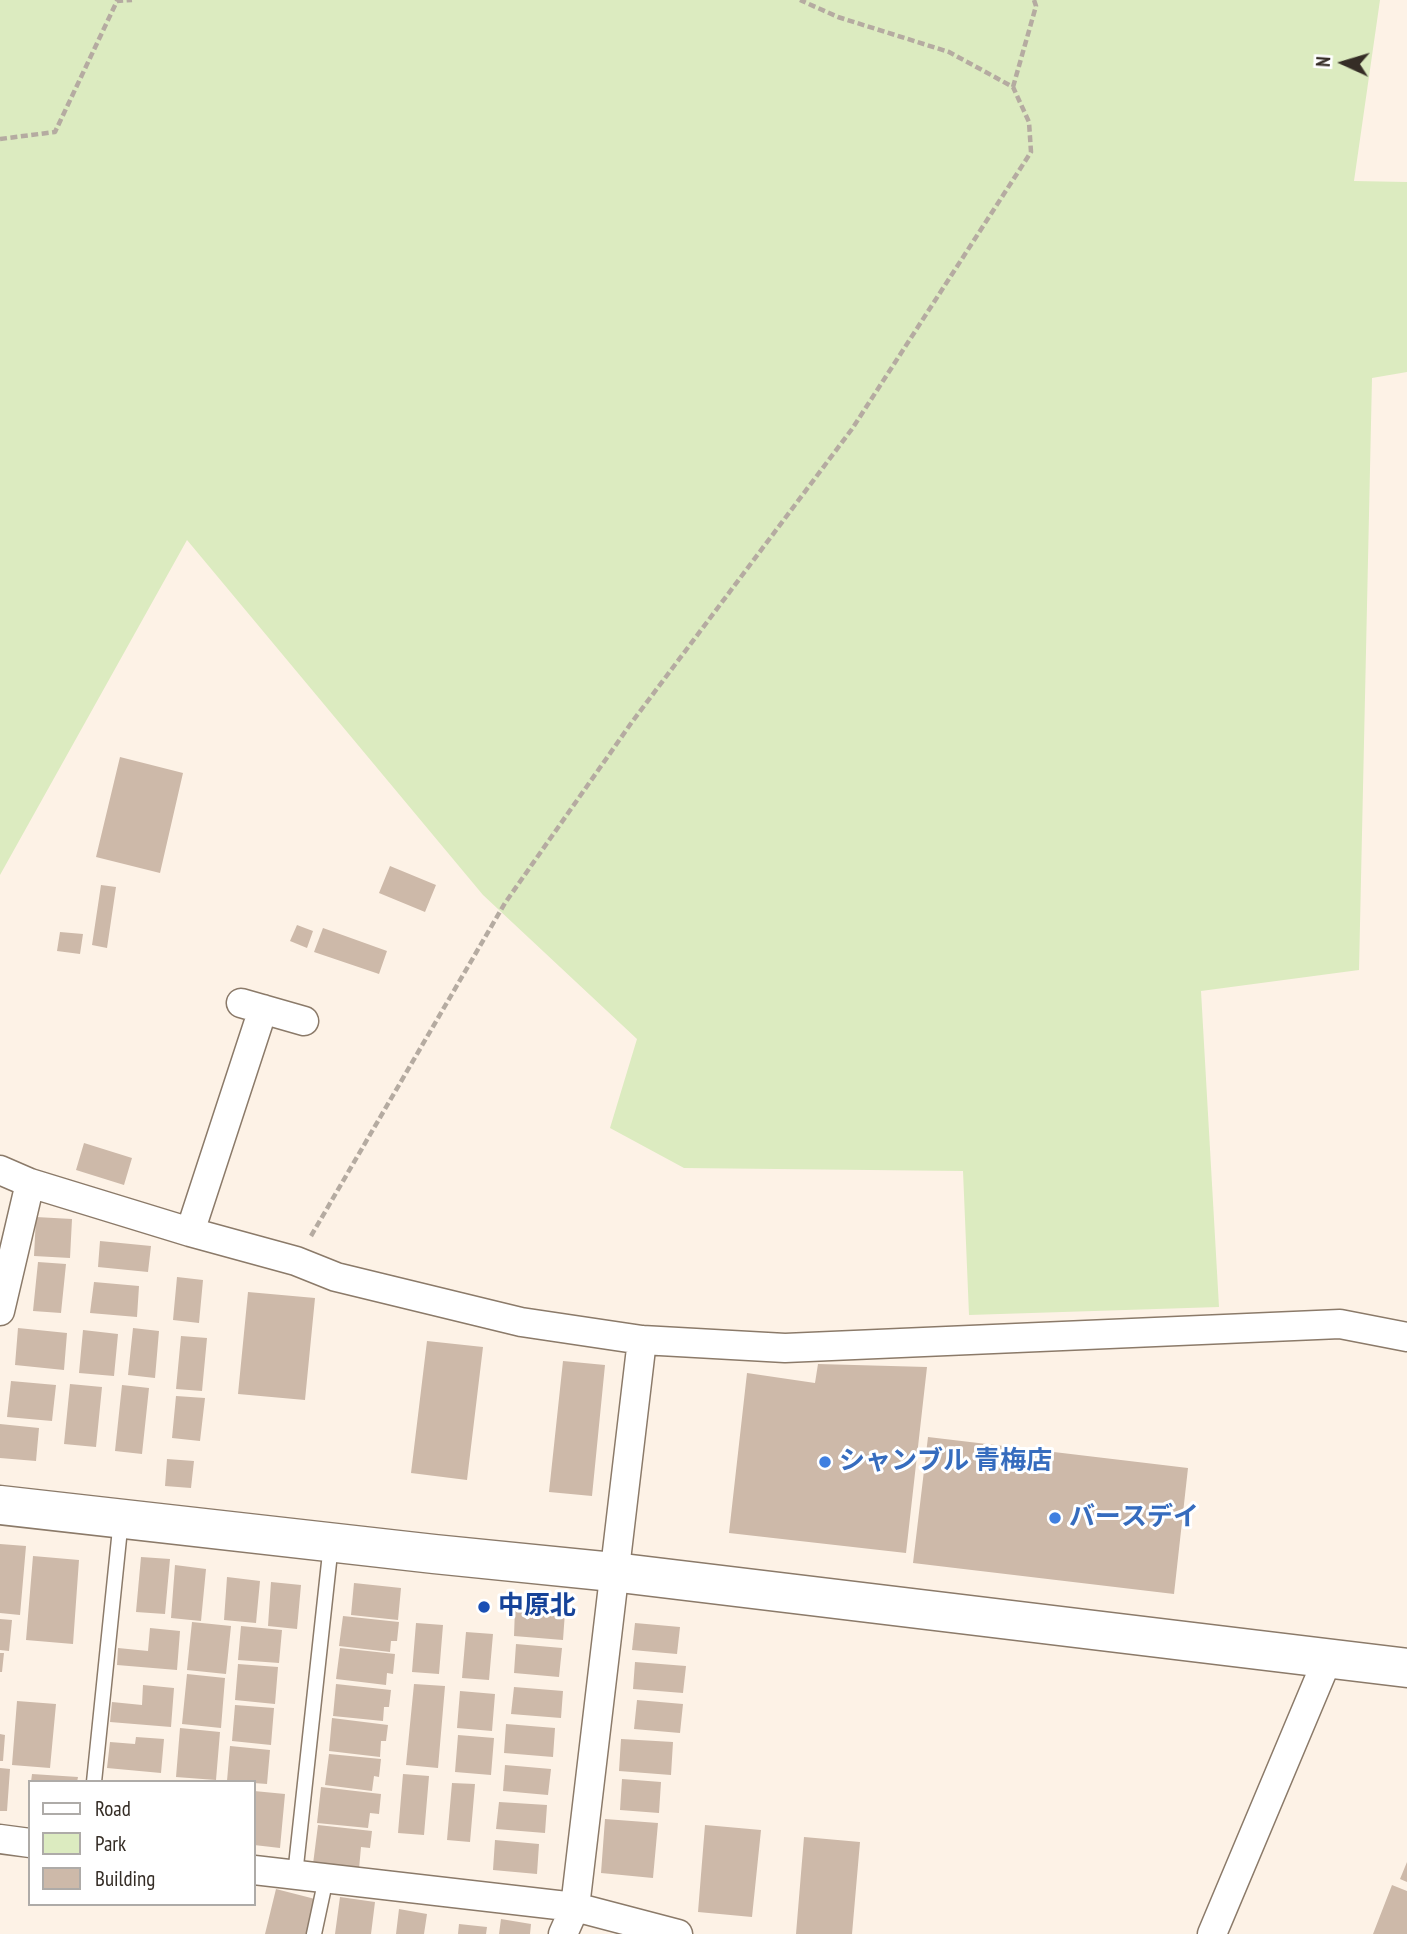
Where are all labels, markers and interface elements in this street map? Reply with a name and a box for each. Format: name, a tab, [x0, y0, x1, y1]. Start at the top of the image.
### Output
north arrow	[1309, 28, 1379, 98]
text: N	[1311, 56, 1335, 68]
place label: シャンブル 青梅店	[839, 1446, 1052, 1478]
marker: シャンブル 青梅店	[817, 1454, 833, 1470]
place label: バースデイ	[1069, 1502, 1199, 1534]
marker: バースデイ	[1047, 1510, 1063, 1526]
place label: 中原北	[498, 1591, 576, 1623]
marker: 中原北	[476, 1599, 492, 1615]
legend	[28, 1780, 256, 1906]
text: Road	[95, 1795, 131, 1822]
text: Park	[95, 1830, 126, 1857]
text: Building	[95, 1865, 155, 1892]

